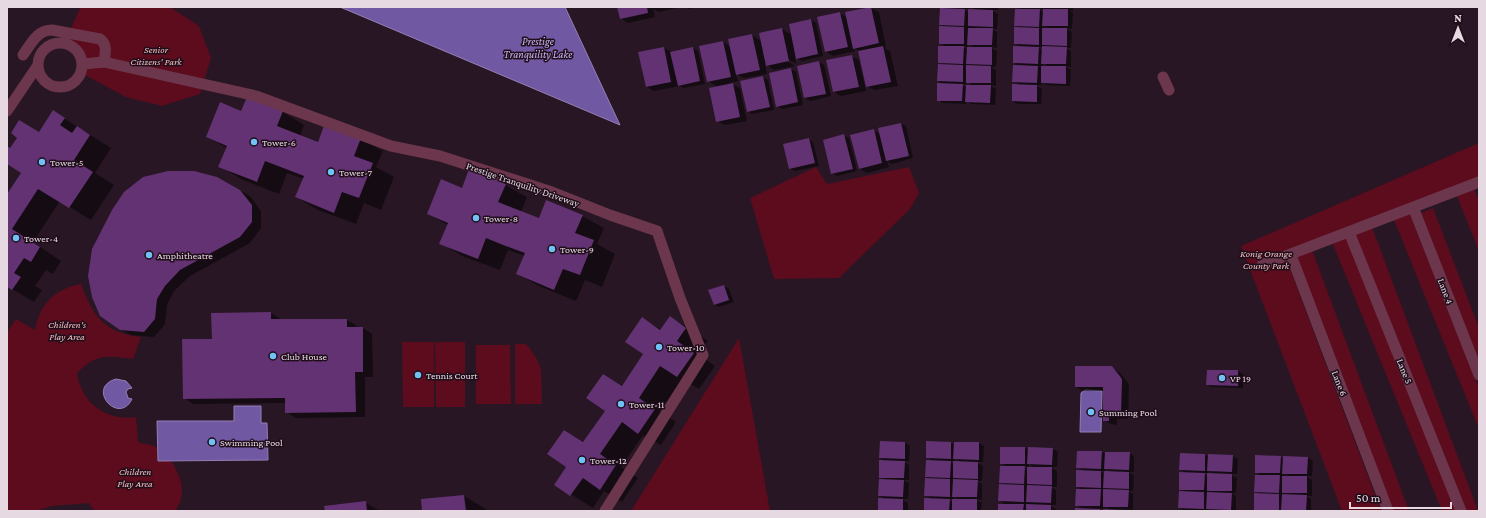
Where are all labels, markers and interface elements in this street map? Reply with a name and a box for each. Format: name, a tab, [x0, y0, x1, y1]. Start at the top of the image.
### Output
north arrow	[1438, 8, 1478, 48]
text: N	[1454, 12, 1462, 24]
water label: Prestige Tranquility Lake	[504, 35, 573, 61]
park label: Senior Citizens' Park	[130, 44, 182, 67]
marker: Tower-6	[249, 137, 259, 147]
place label: Tower-6	[262, 137, 296, 148]
marker: Tower-5	[37, 157, 47, 167]
place label: Tower-5	[50, 157, 84, 168]
street label: Prestige Tranquility Driveway	[465, 160, 581, 209]
marker: Tower-7	[326, 167, 336, 177]
place label: Tower-7	[339, 167, 373, 178]
marker: Tower-8	[471, 213, 481, 223]
place label: Tower-8	[484, 213, 518, 224]
marker: Tower-4	[11, 233, 21, 243]
place label: Tower-4	[24, 233, 58, 244]
marker: Tower-9	[547, 244, 557, 254]
place label: Tower-9	[560, 244, 594, 255]
park label: Konig Orange County Park	[1240, 248, 1292, 271]
marker: Amphitheatre	[144, 250, 154, 260]
place label: Amphitheatre	[157, 250, 213, 261]
street label: Lane 4	[1436, 277, 1455, 305]
park label: Children's Play Area	[48, 319, 87, 342]
marker: Tower-10	[654, 342, 664, 352]
place label: Tower-10	[667, 342, 705, 353]
marker: Club House	[268, 351, 278, 361]
place label: Club House	[281, 351, 328, 362]
street label: Lane 5	[1395, 357, 1415, 386]
street label: Lane 6	[1330, 369, 1349, 397]
marker: Tennis Court	[413, 370, 423, 380]
place label: Tennis Court	[426, 370, 478, 381]
marker: VP 19	[1217, 373, 1227, 383]
place label: VP 19	[1230, 373, 1251, 384]
marker: Tower-11	[616, 399, 626, 409]
place label: Tower-11	[629, 399, 664, 410]
marker: Summing Pool	[1086, 407, 1096, 417]
place label: Summing Pool	[1099, 407, 1157, 418]
marker: Swimming Pool	[207, 437, 217, 447]
place label: Swimming Pool	[220, 437, 283, 448]
marker: Tower-12	[577, 455, 587, 465]
place label: Tower-12	[590, 455, 627, 466]
park label: Children Play Area	[117, 466, 153, 489]
scale bar	[1350, 484, 1451, 510]
text: 50 m	[1356, 491, 1381, 505]

